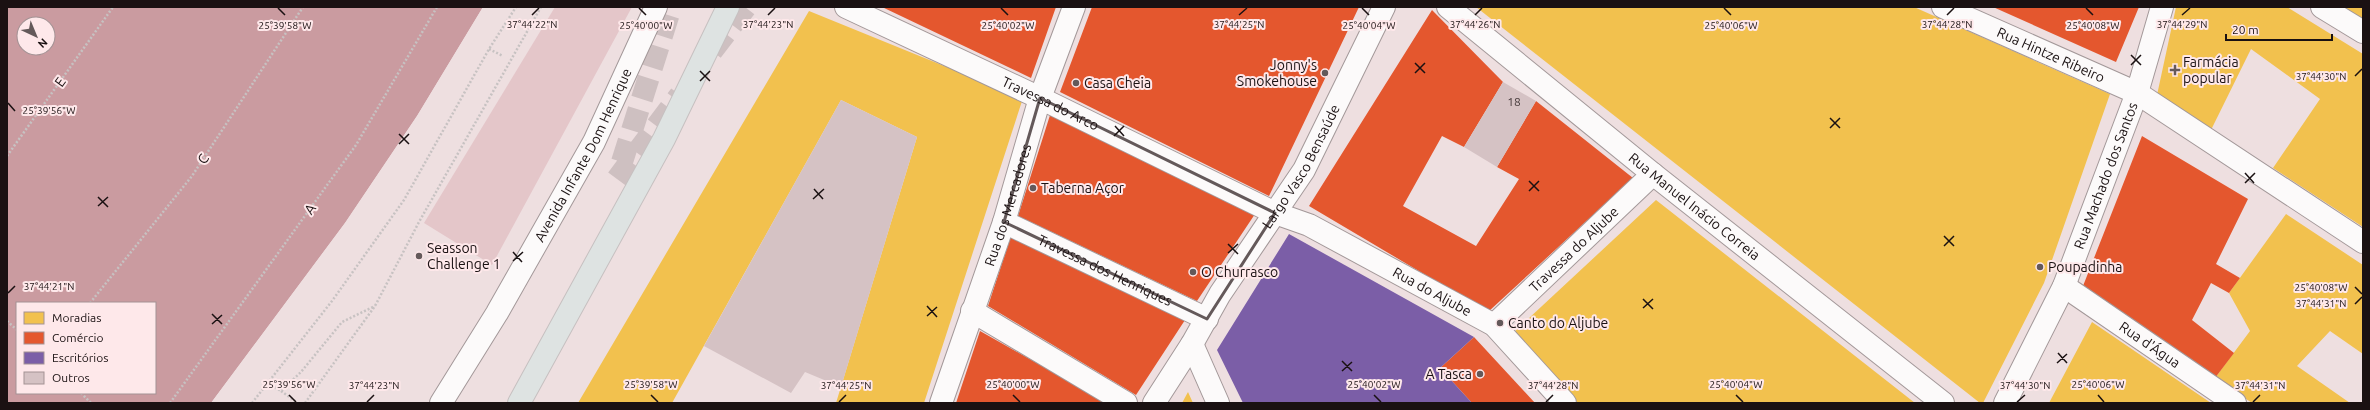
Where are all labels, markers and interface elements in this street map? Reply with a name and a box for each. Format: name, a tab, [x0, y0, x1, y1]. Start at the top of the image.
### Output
north arrow	[16, 16, 56, 56]
scale bar	[2226, 16, 2332, 42]
text: 37°44'22"N	[507, 19, 557, 30]
text: 37°44'23"N	[743, 19, 793, 30]
text: 37°44'25"N	[1214, 19, 1264, 30]
text: 37°44'26"N	[1450, 19, 1500, 30]
text: 37°44'28"N	[1922, 19, 1972, 30]
text: 37°44'29"N	[2157, 19, 2207, 30]
text: 25°39'58"W	[259, 20, 311, 31]
text: 25°40'00"W	[620, 20, 672, 31]
text: 25°40'02"W	[982, 20, 1034, 31]
text: 25°40'04"W	[1343, 20, 1395, 31]
text: 25°40'06"W	[1705, 20, 1757, 31]
text: 25°40'08"W	[2067, 20, 2119, 31]
text: 20 m	[2232, 23, 2259, 36]
street label: Rua Hintze Ribeiro	[1995, 24, 2107, 86]
text: N	[36, 36, 50, 50]
place label: Farmácia popular	[2183, 54, 2239, 86]
place label: Jonny's Smokehouse	[1237, 57, 1317, 89]
marker: Farmácia popular	[2170, 65, 2180, 75]
street label: Avenida Infante Dom Henrique	[531, 66, 635, 245]
marker: Jonny's Smokehouse	[1320, 68, 1330, 78]
text: 37°44'30"N	[2296, 71, 2346, 82]
street label: Travessa do Arco	[999, 73, 1101, 134]
street label: E	[51, 74, 69, 90]
place label: Casa Cheia	[1084, 75, 1151, 91]
marker: Casa Cheia	[1071, 78, 1081, 88]
house number: 18	[1507, 95, 1521, 108]
street label: Rua Machado dos Santos	[2071, 100, 2141, 251]
street label: Largo Vasco Bensaúde	[1259, 102, 1343, 231]
text: 25°39'56"W	[23, 105, 75, 116]
street label: Rua dos Mercadores	[981, 142, 1034, 268]
street label: Rua Manuel Inácio Correia	[1626, 150, 1763, 263]
street label: C	[194, 151, 212, 167]
place label: Taberna Açor	[1041, 180, 1125, 196]
marker: Taberna Açor	[1028, 183, 1038, 193]
street label: A	[301, 201, 319, 217]
street label: Travessa do Aljube	[1526, 203, 1622, 295]
street label: Travessa dos Henriques	[1035, 231, 1175, 309]
place label: Seasson Challenge 1	[427, 240, 501, 272]
marker: Seasson Challenge 1	[414, 251, 424, 261]
place label: Poupadinha	[2048, 259, 2123, 275]
marker: Poupadinha	[2035, 262, 2045, 272]
place label: O Churrasco	[1201, 264, 1278, 280]
street label: Rua do Aljube	[1390, 264, 1474, 319]
marker: O Churrasco	[1188, 267, 1198, 277]
text: 37°44'21"N	[24, 281, 74, 292]
text: 25°40'08"W	[2295, 282, 2347, 293]
text: 37°44'31"N	[2296, 298, 2346, 309]
legend	[16, 302, 156, 394]
text: Moradias	[52, 311, 101, 324]
place label: Canto do Aljube	[1508, 315, 1608, 331]
marker: Canto do Aljube	[1495, 318, 1505, 328]
street label: Rua d'Água	[2116, 318, 2183, 371]
text: Comércio	[52, 331, 103, 344]
text: Escritórios	[52, 351, 108, 364]
place label: A Tasca	[1426, 366, 1472, 382]
marker: A Tasca	[1475, 369, 1485, 379]
text: Outros	[52, 371, 90, 384]
text: 25°39'56"W	[263, 379, 315, 390]
text: 25°39'58"W	[625, 379, 677, 390]
text: 25°40'00"W	[987, 379, 1039, 390]
text: 25°40'02"W	[1348, 379, 1400, 390]
text: 25°40'04"W	[1710, 379, 1762, 390]
text: 25°40'06"W	[2072, 379, 2124, 390]
text: 37°44'23"N	[349, 380, 399, 391]
text: 37°44'25"N	[821, 380, 871, 391]
text: 37°44'28"N	[1528, 380, 1578, 391]
text: 37°44'30"N	[2000, 380, 2050, 391]
text: 37°44'31"N	[2235, 380, 2285, 391]

